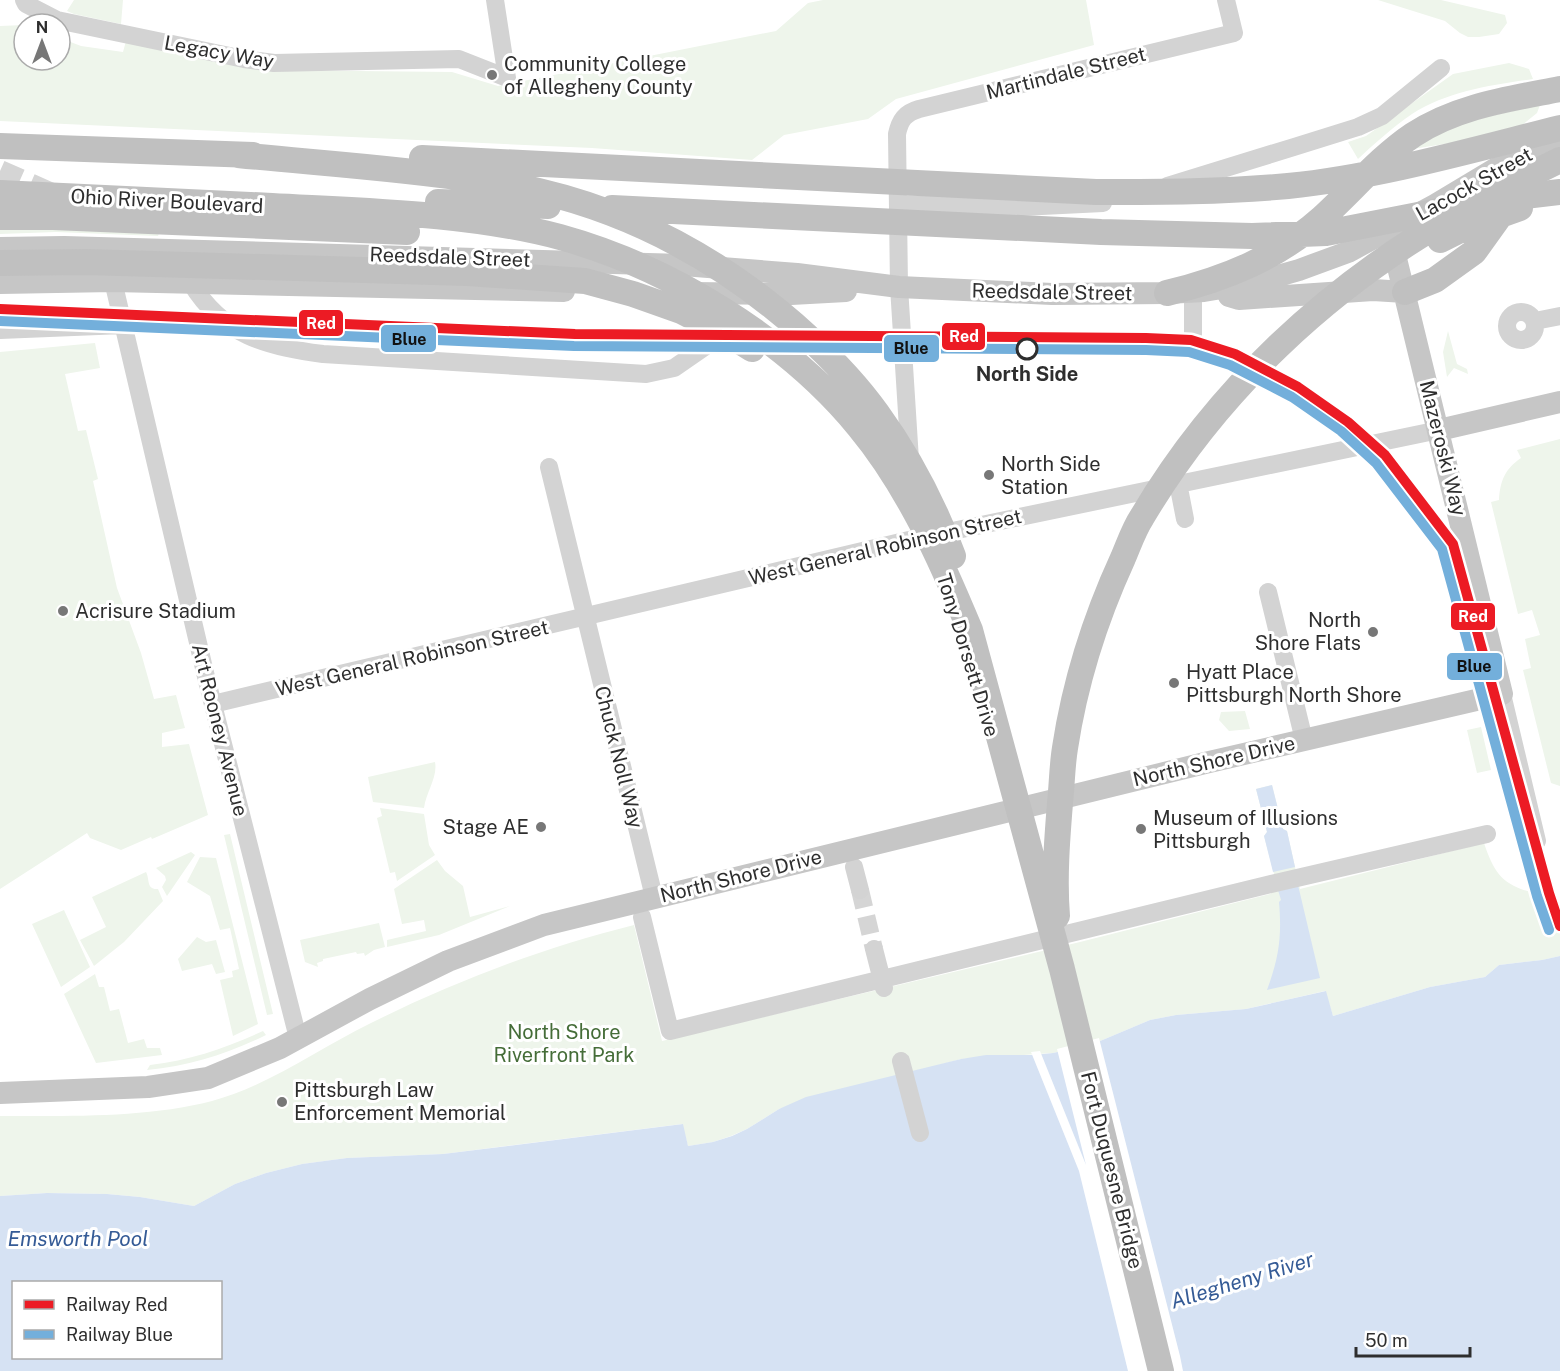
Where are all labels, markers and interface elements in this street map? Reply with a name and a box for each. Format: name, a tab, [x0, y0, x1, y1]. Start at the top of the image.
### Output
north arrow	[12, 12, 72, 72]
text: N	[36, 18, 48, 37]
street label: Legacy Way	[162, 31, 276, 74]
street label: Martindale Street	[984, 42, 1148, 104]
place label: Community College of Allegheny County	[504, 52, 693, 99]
marker: Community College of Allegheny County	[485, 68, 499, 82]
street label: Lacock Street	[1411, 142, 1537, 226]
street label: Ohio River Boulevard	[70, 184, 264, 218]
street label: Reedsdale Street	[369, 242, 531, 272]
street label: Reedsdale Street	[971, 279, 1133, 305]
line badge: Red	[298, 309, 344, 337]
text: Red	[306, 314, 336, 333]
line badge: Red	[941, 322, 986, 351]
line badge: Blue	[380, 324, 437, 353]
text: Red	[949, 327, 979, 346]
text: Blue	[392, 330, 426, 349]
line badge: Blue	[883, 334, 940, 363]
marker: North Side	[1016, 338, 1038, 360]
text: Blue	[894, 339, 928, 358]
place label: North Side	[976, 362, 1078, 386]
street label: Mazeroski Way	[1415, 378, 1472, 519]
place label: North Side Station	[1001, 452, 1101, 499]
marker: North Side Station	[982, 468, 996, 482]
street label: West General Robinson Street	[746, 504, 1024, 590]
street label: Tony Dorsett Drive	[932, 570, 1004, 740]
place label: Acrisure Stadium	[75, 599, 236, 623]
line badge: Red	[1450, 602, 1496, 631]
marker: Acrisure Stadium	[56, 604, 70, 618]
text: Red	[1458, 607, 1488, 626]
place label: North Shore Flats	[1255, 608, 1361, 655]
street label: West General Robinson Street	[273, 615, 551, 701]
marker: North Shore Flats	[1366, 625, 1380, 639]
street label: Art Rooney Avenue	[187, 641, 253, 819]
line badge: Blue	[1446, 652, 1503, 681]
text: Blue	[1457, 657, 1491, 676]
place label: Hyatt Place Pittsburgh North Shore	[1186, 660, 1401, 707]
marker: Hyatt Place Pittsburgh North Shore	[1167, 676, 1181, 690]
street label: Chuck Noll Way	[590, 683, 648, 831]
street label: North Shore Drive	[1131, 731, 1297, 791]
place label: Museum of Illusions Pittsburgh	[1153, 806, 1338, 853]
place label: Stage AE	[442, 815, 529, 839]
marker: Stage AE	[534, 820, 548, 834]
marker: Museum of Illusions Pittsburgh	[1134, 822, 1148, 836]
street label: North Shore Drive	[658, 844, 824, 908]
park label: North Shore Riverfront Park	[494, 1020, 634, 1067]
street label: Fort Duquesne Bridge	[1076, 1069, 1148, 1271]
place label: Pittsburgh Law Enforcement Memorial	[294, 1078, 506, 1125]
marker: Pittsburgh Law Enforcement Memorial	[275, 1095, 289, 1109]
water label: Emsworth Pool	[8, 1226, 148, 1251]
water label: Allegheny River	[1168, 1246, 1318, 1314]
legend	[12, 1281, 222, 1359]
text: Railway Red	[66, 1294, 168, 1315]
scale bar	[1356, 1320, 1470, 1358]
text: Railway Blue	[66, 1324, 173, 1345]
text: 50 m	[1365, 1330, 1408, 1351]

